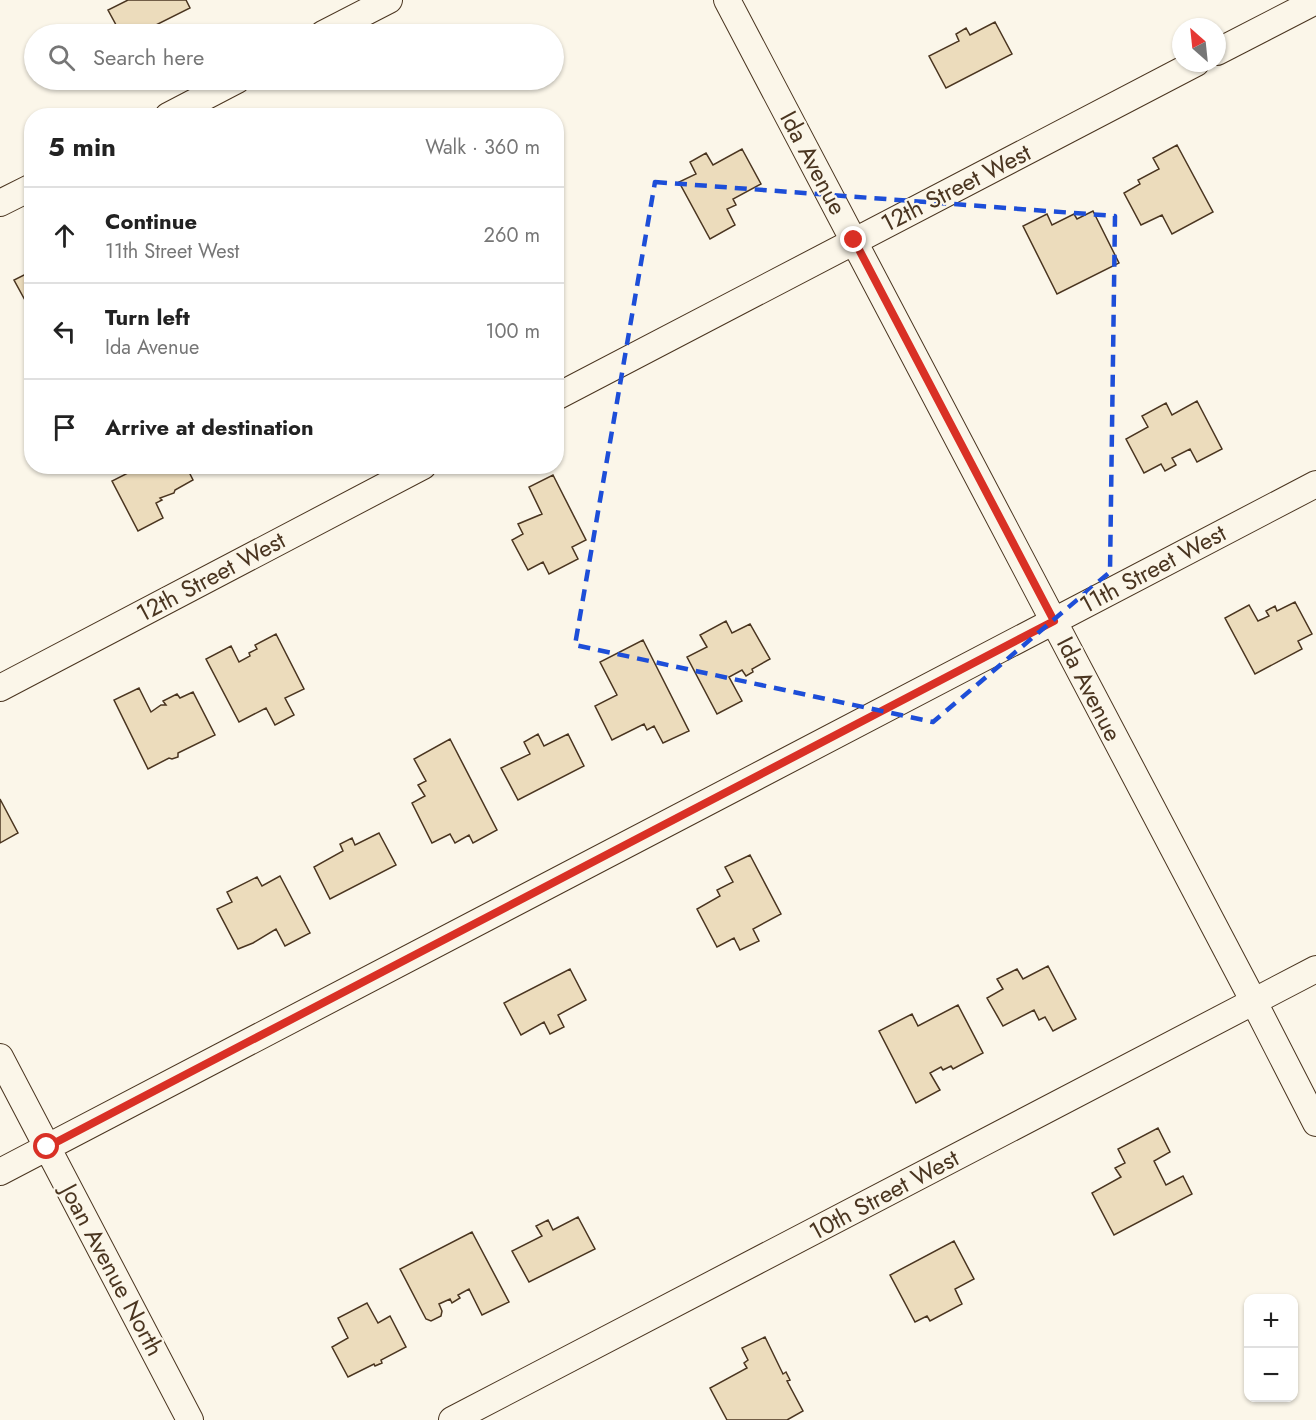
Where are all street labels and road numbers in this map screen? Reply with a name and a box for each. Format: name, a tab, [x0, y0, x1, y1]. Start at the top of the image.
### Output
street label: Ida Avenue	[771, 105, 855, 221]
street label: 12th Street West	[875, 135, 1037, 240]
street label: 11th Street West	[1073, 515, 1232, 622]
street label: 12th Street West	[130, 522, 292, 631]
street label: Ida Avenue	[1048, 630, 1131, 747]
street label: 10th Street West	[803, 1140, 965, 1249]
street label: Joan Avenue North	[51, 1175, 173, 1362]

